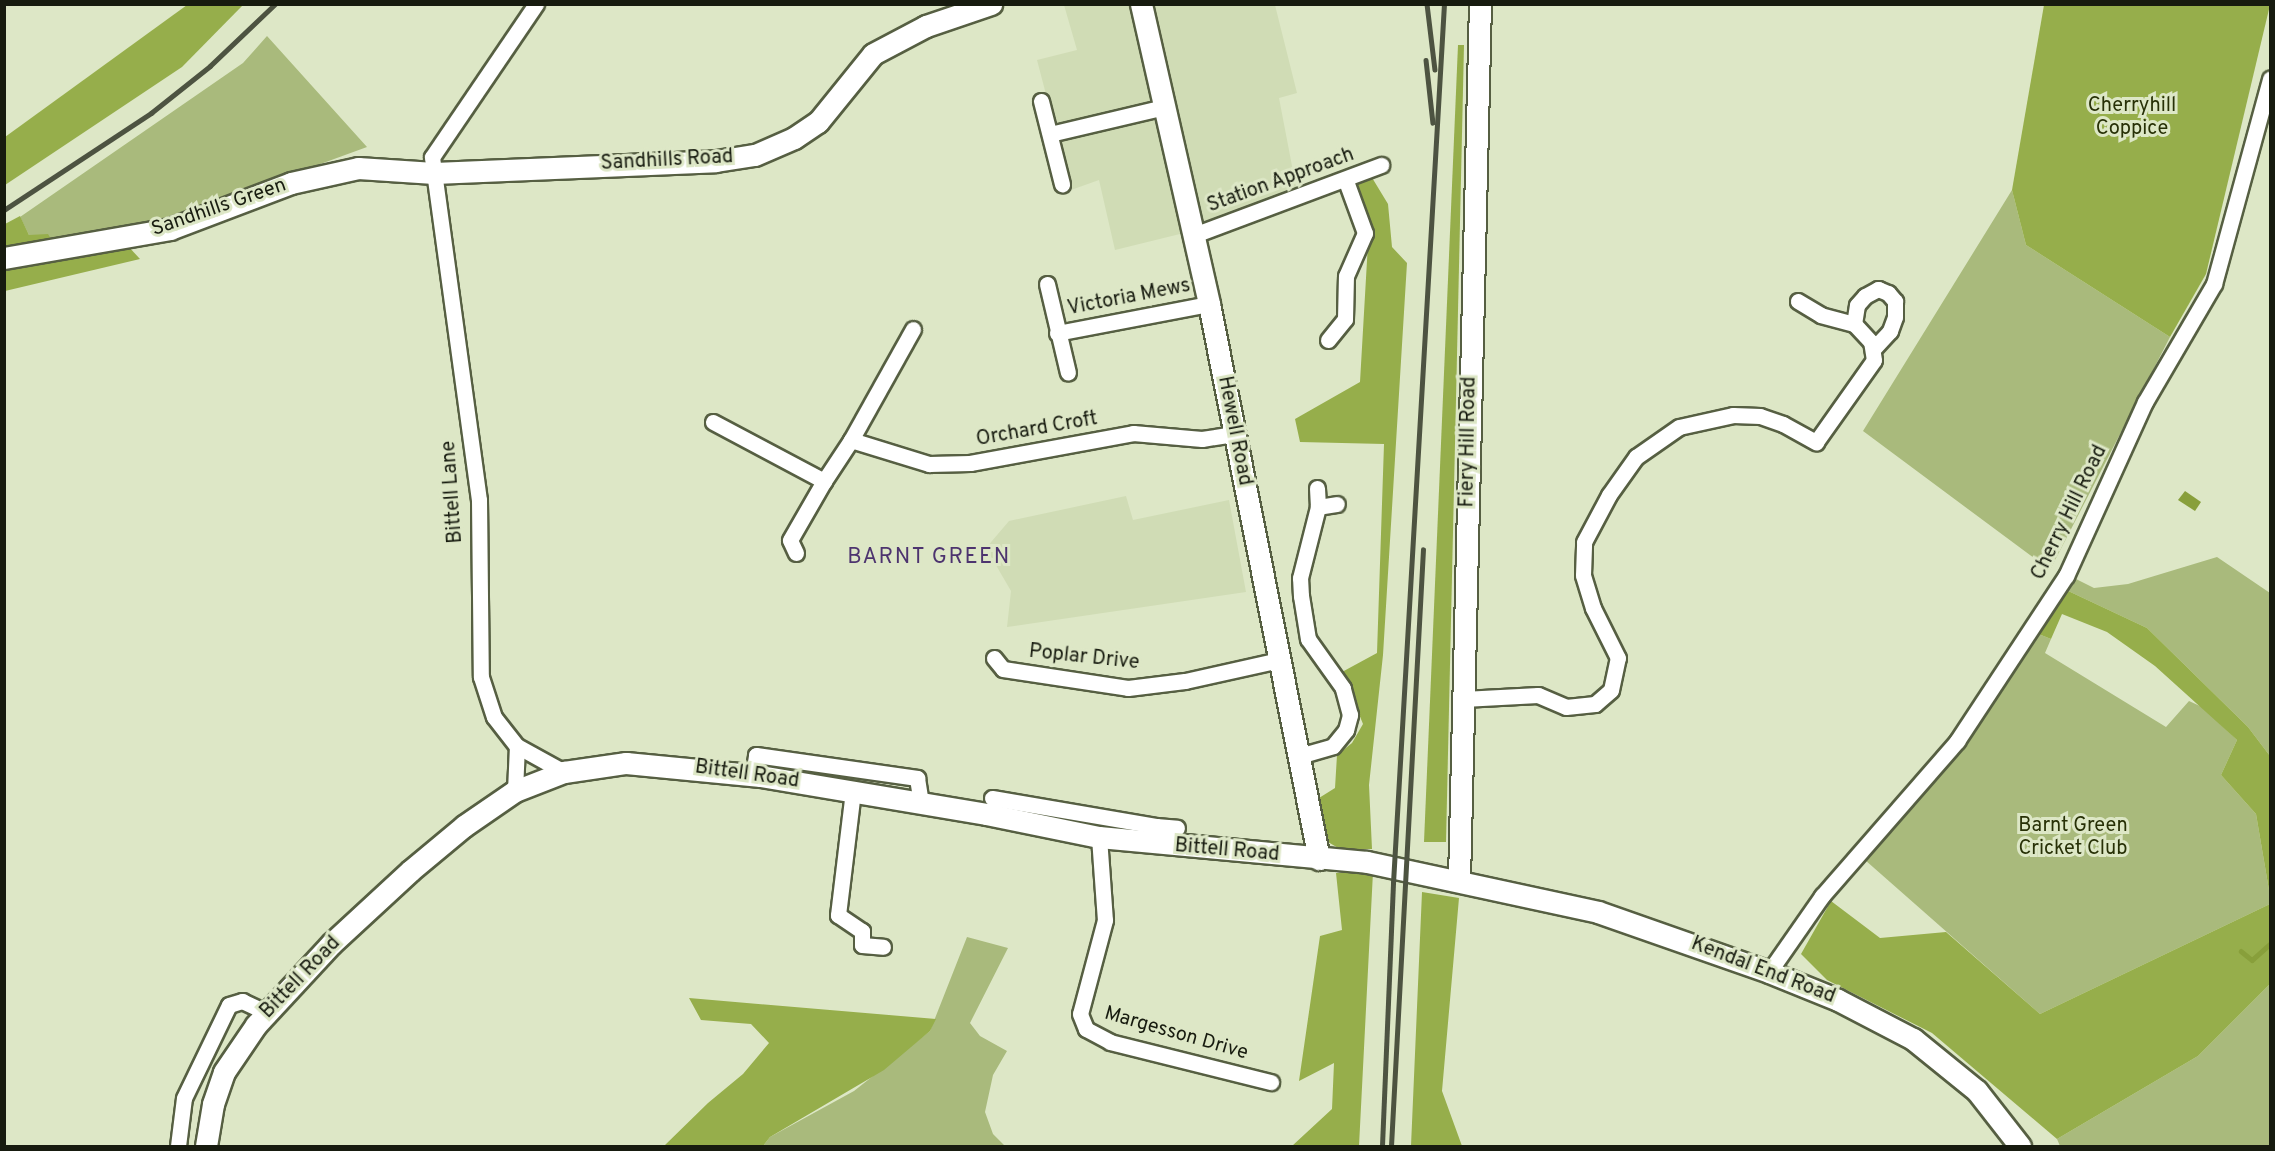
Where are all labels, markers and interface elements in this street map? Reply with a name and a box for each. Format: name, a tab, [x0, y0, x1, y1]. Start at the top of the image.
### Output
park label: Cherryhill Coppice	[2088, 94, 2176, 141]
street label: Station Approach	[1204, 143, 1358, 219]
street label: Sandhills Road	[600, 146, 734, 176]
street label: Sandhills Green	[149, 174, 289, 242]
street label: Victoria Mews	[1066, 274, 1192, 322]
street label: Hewell Road	[1212, 374, 1256, 488]
street label: Fiery Hill Road	[1456, 376, 1482, 508]
street label: Orchard Croft	[974, 408, 1100, 452]
street label: Bittell Lane	[437, 440, 469, 544]
street label: Cherry Hill Road	[2027, 442, 2113, 584]
district label: BARNT GREEN	[847, 545, 1011, 571]
street label: Poplar Drive	[1028, 640, 1140, 676]
street label: Bittell Road	[693, 756, 801, 794]
park label: Barnt Green Cricket Club	[2018, 815, 2128, 862]
street label: Bittell Road	[1174, 834, 1280, 868]
street label: Bittell Road	[256, 932, 346, 1024]
street label: Kendal End Road	[1687, 932, 1839, 1010]
street label: Margesson Drive	[1101, 1002, 1251, 1066]

